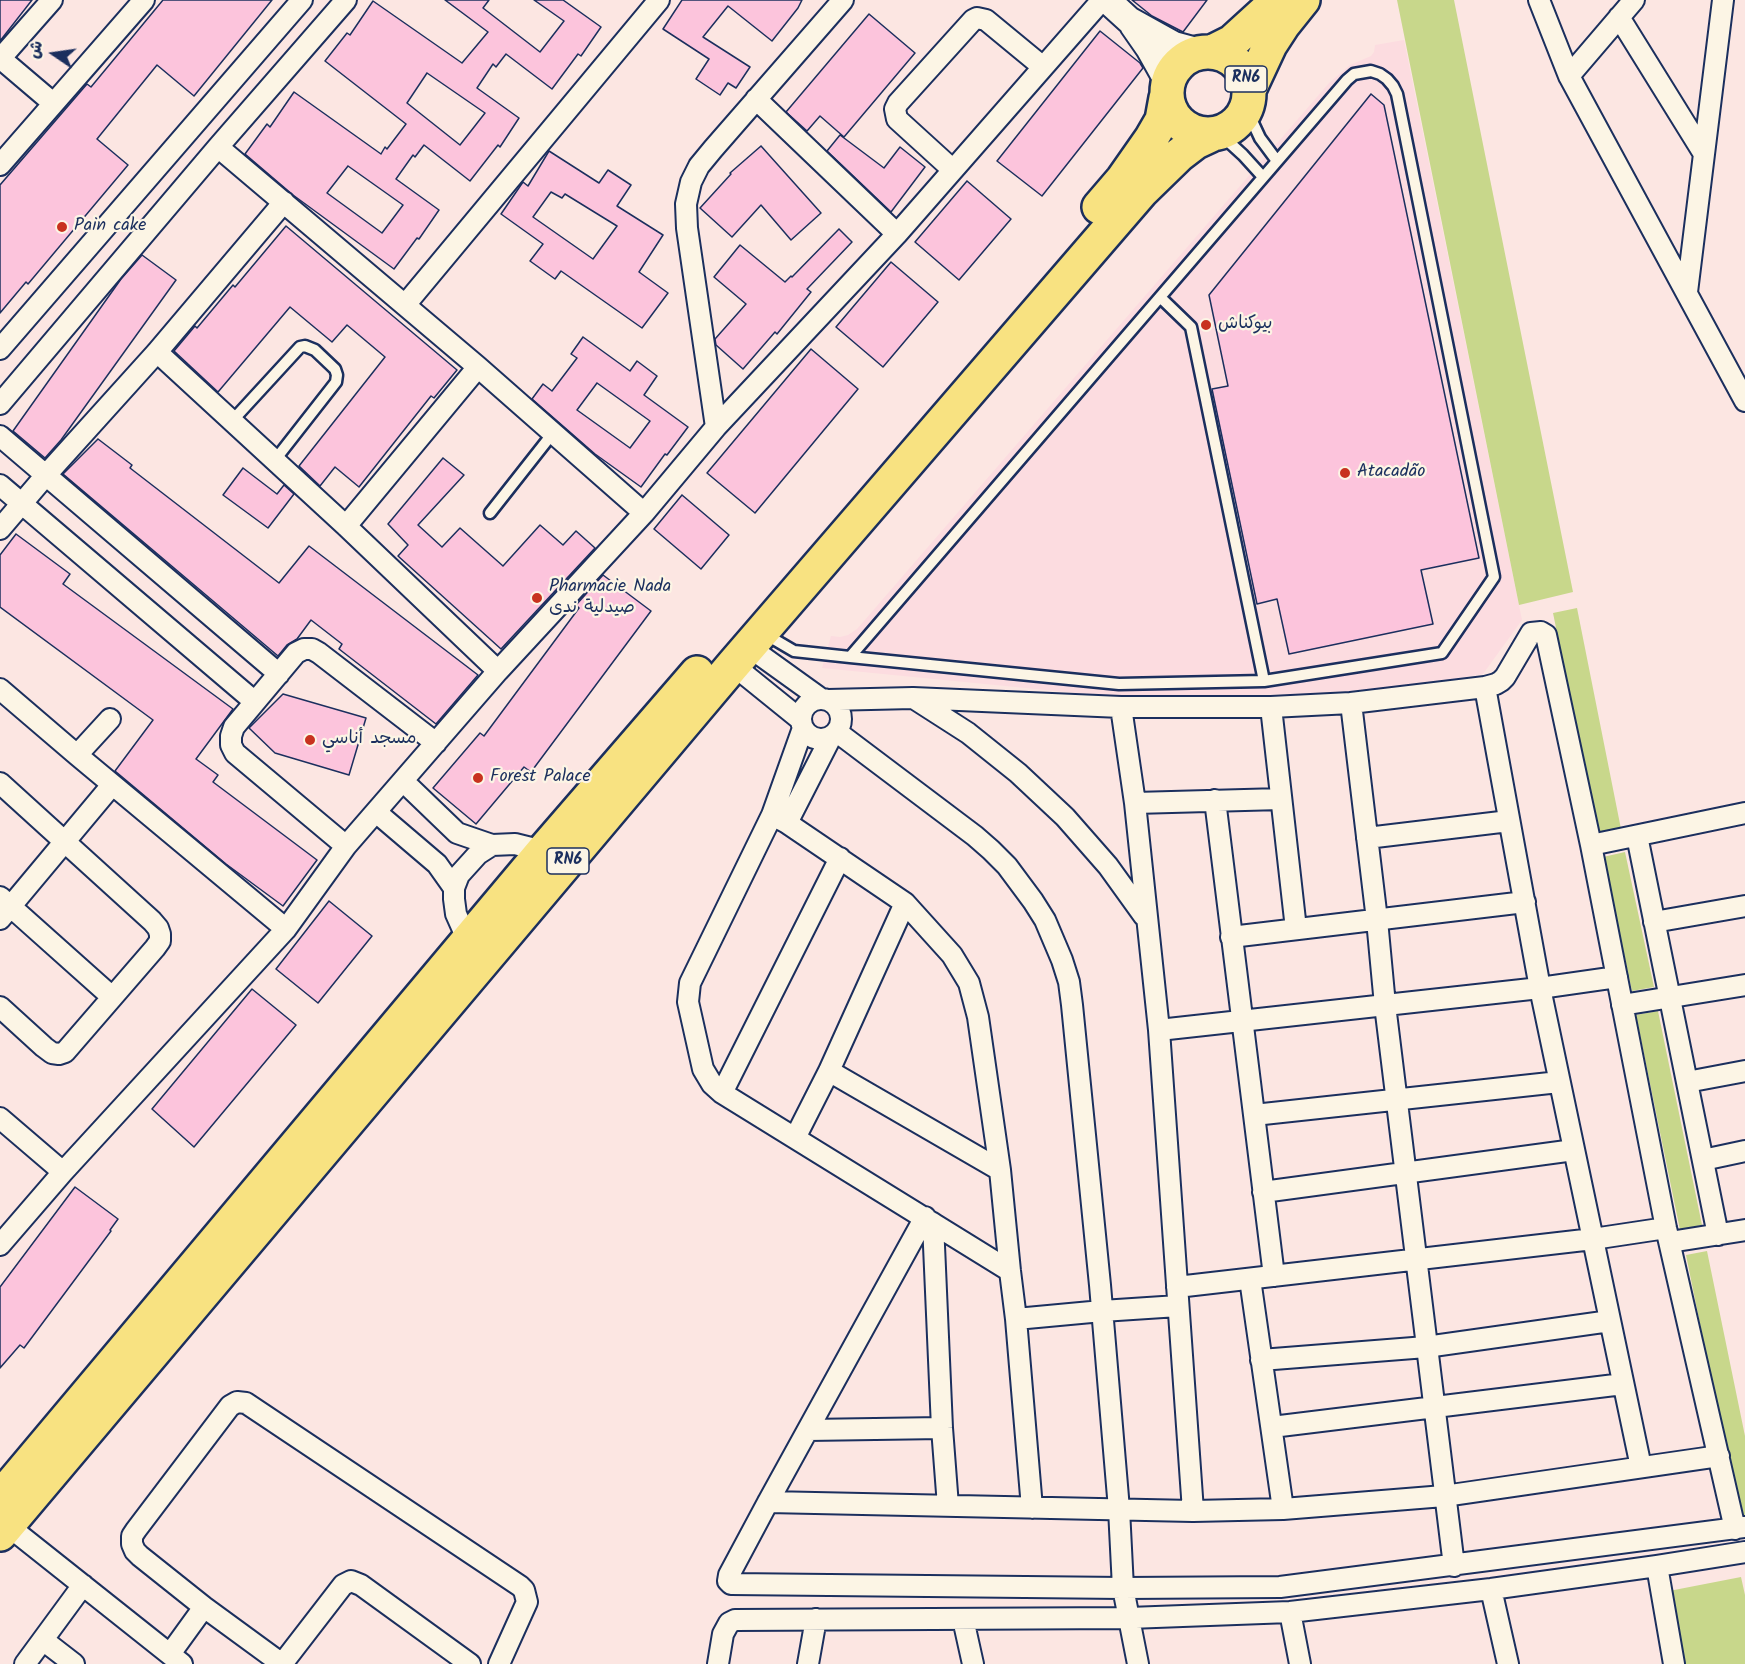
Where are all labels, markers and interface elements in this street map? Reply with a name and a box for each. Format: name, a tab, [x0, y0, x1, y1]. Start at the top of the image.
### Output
north arrow	[24, 24, 84, 84]
text: ش	[22, 38, 50, 61]
road number: RN6	[1225, 66, 1267, 92]
place label: Pain cake	[74, 216, 146, 238]
marker: Pain cake	[55, 220, 69, 234]
place label: بيوكناش	[1218, 314, 1273, 336]
marker: بيوكناش	[1199, 318, 1213, 332]
place label: Atacadão	[1357, 462, 1425, 484]
marker: Atacadão	[1338, 466, 1352, 480]
place label: Pharmacie Nada صيدلية ندى	[549, 577, 671, 620]
marker: Pharmacie Nada صيدلية ندى	[530, 591, 544, 605]
place label: مسجد أناسي	[322, 729, 416, 751]
marker: مسجد أناسي	[303, 733, 317, 747]
place label: Forest Palace	[490, 767, 591, 789]
marker: Forest Palace	[471, 771, 485, 785]
road number: RN6	[547, 848, 589, 874]

